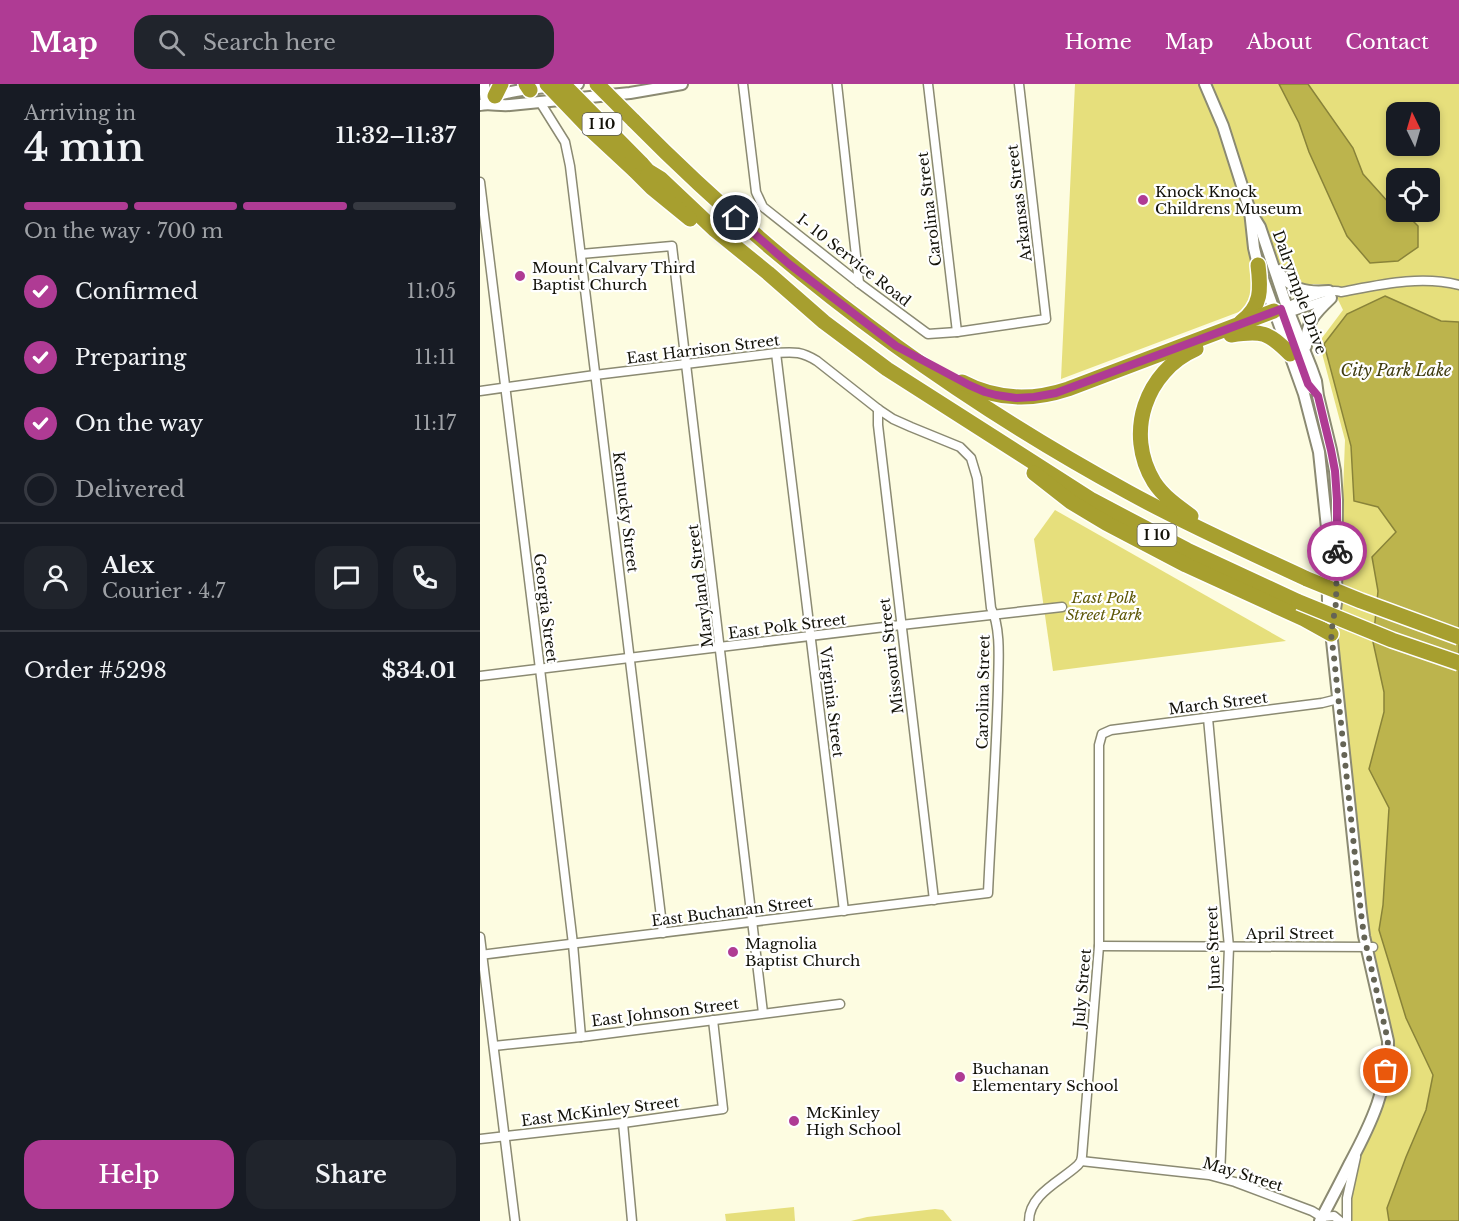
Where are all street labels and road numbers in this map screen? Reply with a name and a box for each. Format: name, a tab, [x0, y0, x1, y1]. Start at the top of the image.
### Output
road number: I 10	[582, 113, 622, 135]
street label: Arkansas Street	[1002, 143, 1036, 264]
street label: Carolina Street	[913, 150, 945, 267]
street label: I- 10 Service Road	[793, 210, 915, 310]
street label: Dalrymple Drive	[1269, 228, 1331, 356]
street label: East Harrison Street	[625, 330, 781, 368]
street label: Kentucky Street	[609, 450, 643, 574]
street label: Maryland Street	[683, 523, 717, 649]
road number: I 10	[1138, 524, 1176, 546]
street label: Georgia Street	[530, 552, 562, 664]
street label: Missouri Street	[874, 597, 908, 715]
street label: East Polk Street	[727, 609, 848, 643]
street label: Carolina Street	[972, 634, 994, 750]
street label: Virginia Street	[816, 645, 848, 759]
street label: March Street	[1167, 687, 1269, 718]
street label: East Buchanan Street	[650, 892, 814, 930]
street label: June Street	[1202, 905, 1224, 992]
street label: April Street	[1245, 924, 1334, 943]
street label: July Street	[1069, 948, 1095, 1030]
street label: East Johnson Street	[590, 993, 740, 1030]
street label: East McKinley Street	[520, 1092, 680, 1130]
street label: May Street	[1201, 1153, 1286, 1195]

